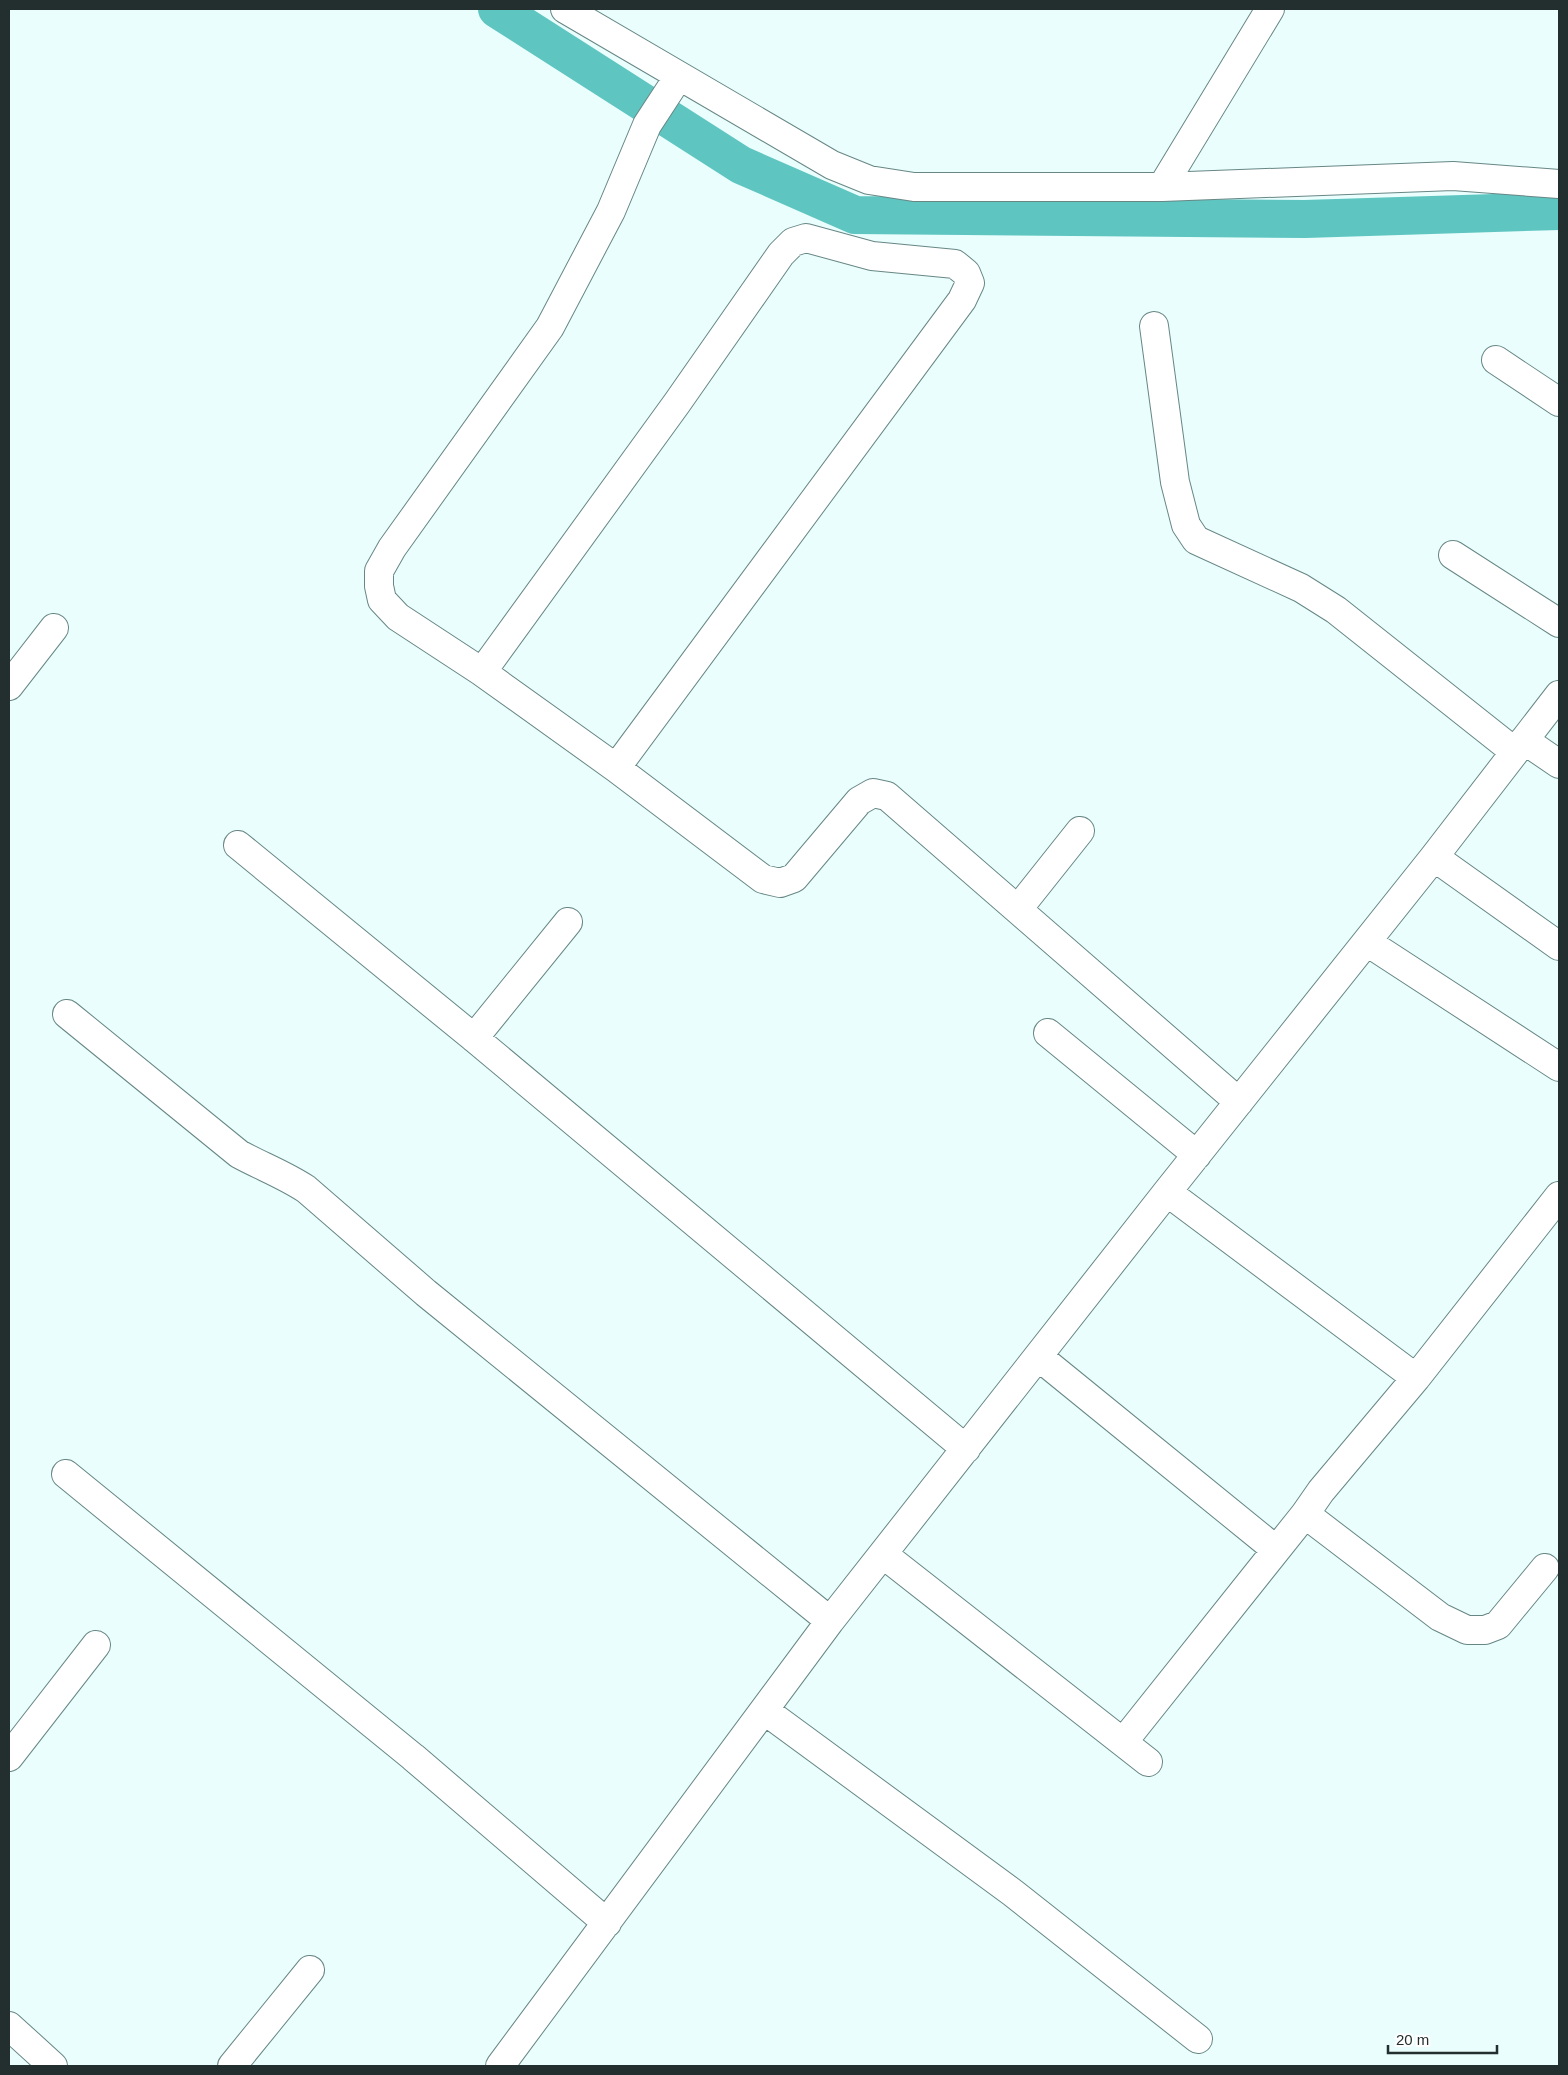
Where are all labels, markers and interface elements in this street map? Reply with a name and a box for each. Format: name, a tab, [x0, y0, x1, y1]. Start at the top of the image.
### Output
scale bar	[1388, 2022, 1497, 2054]
text: 20 m	[1396, 2031, 1429, 2048]

